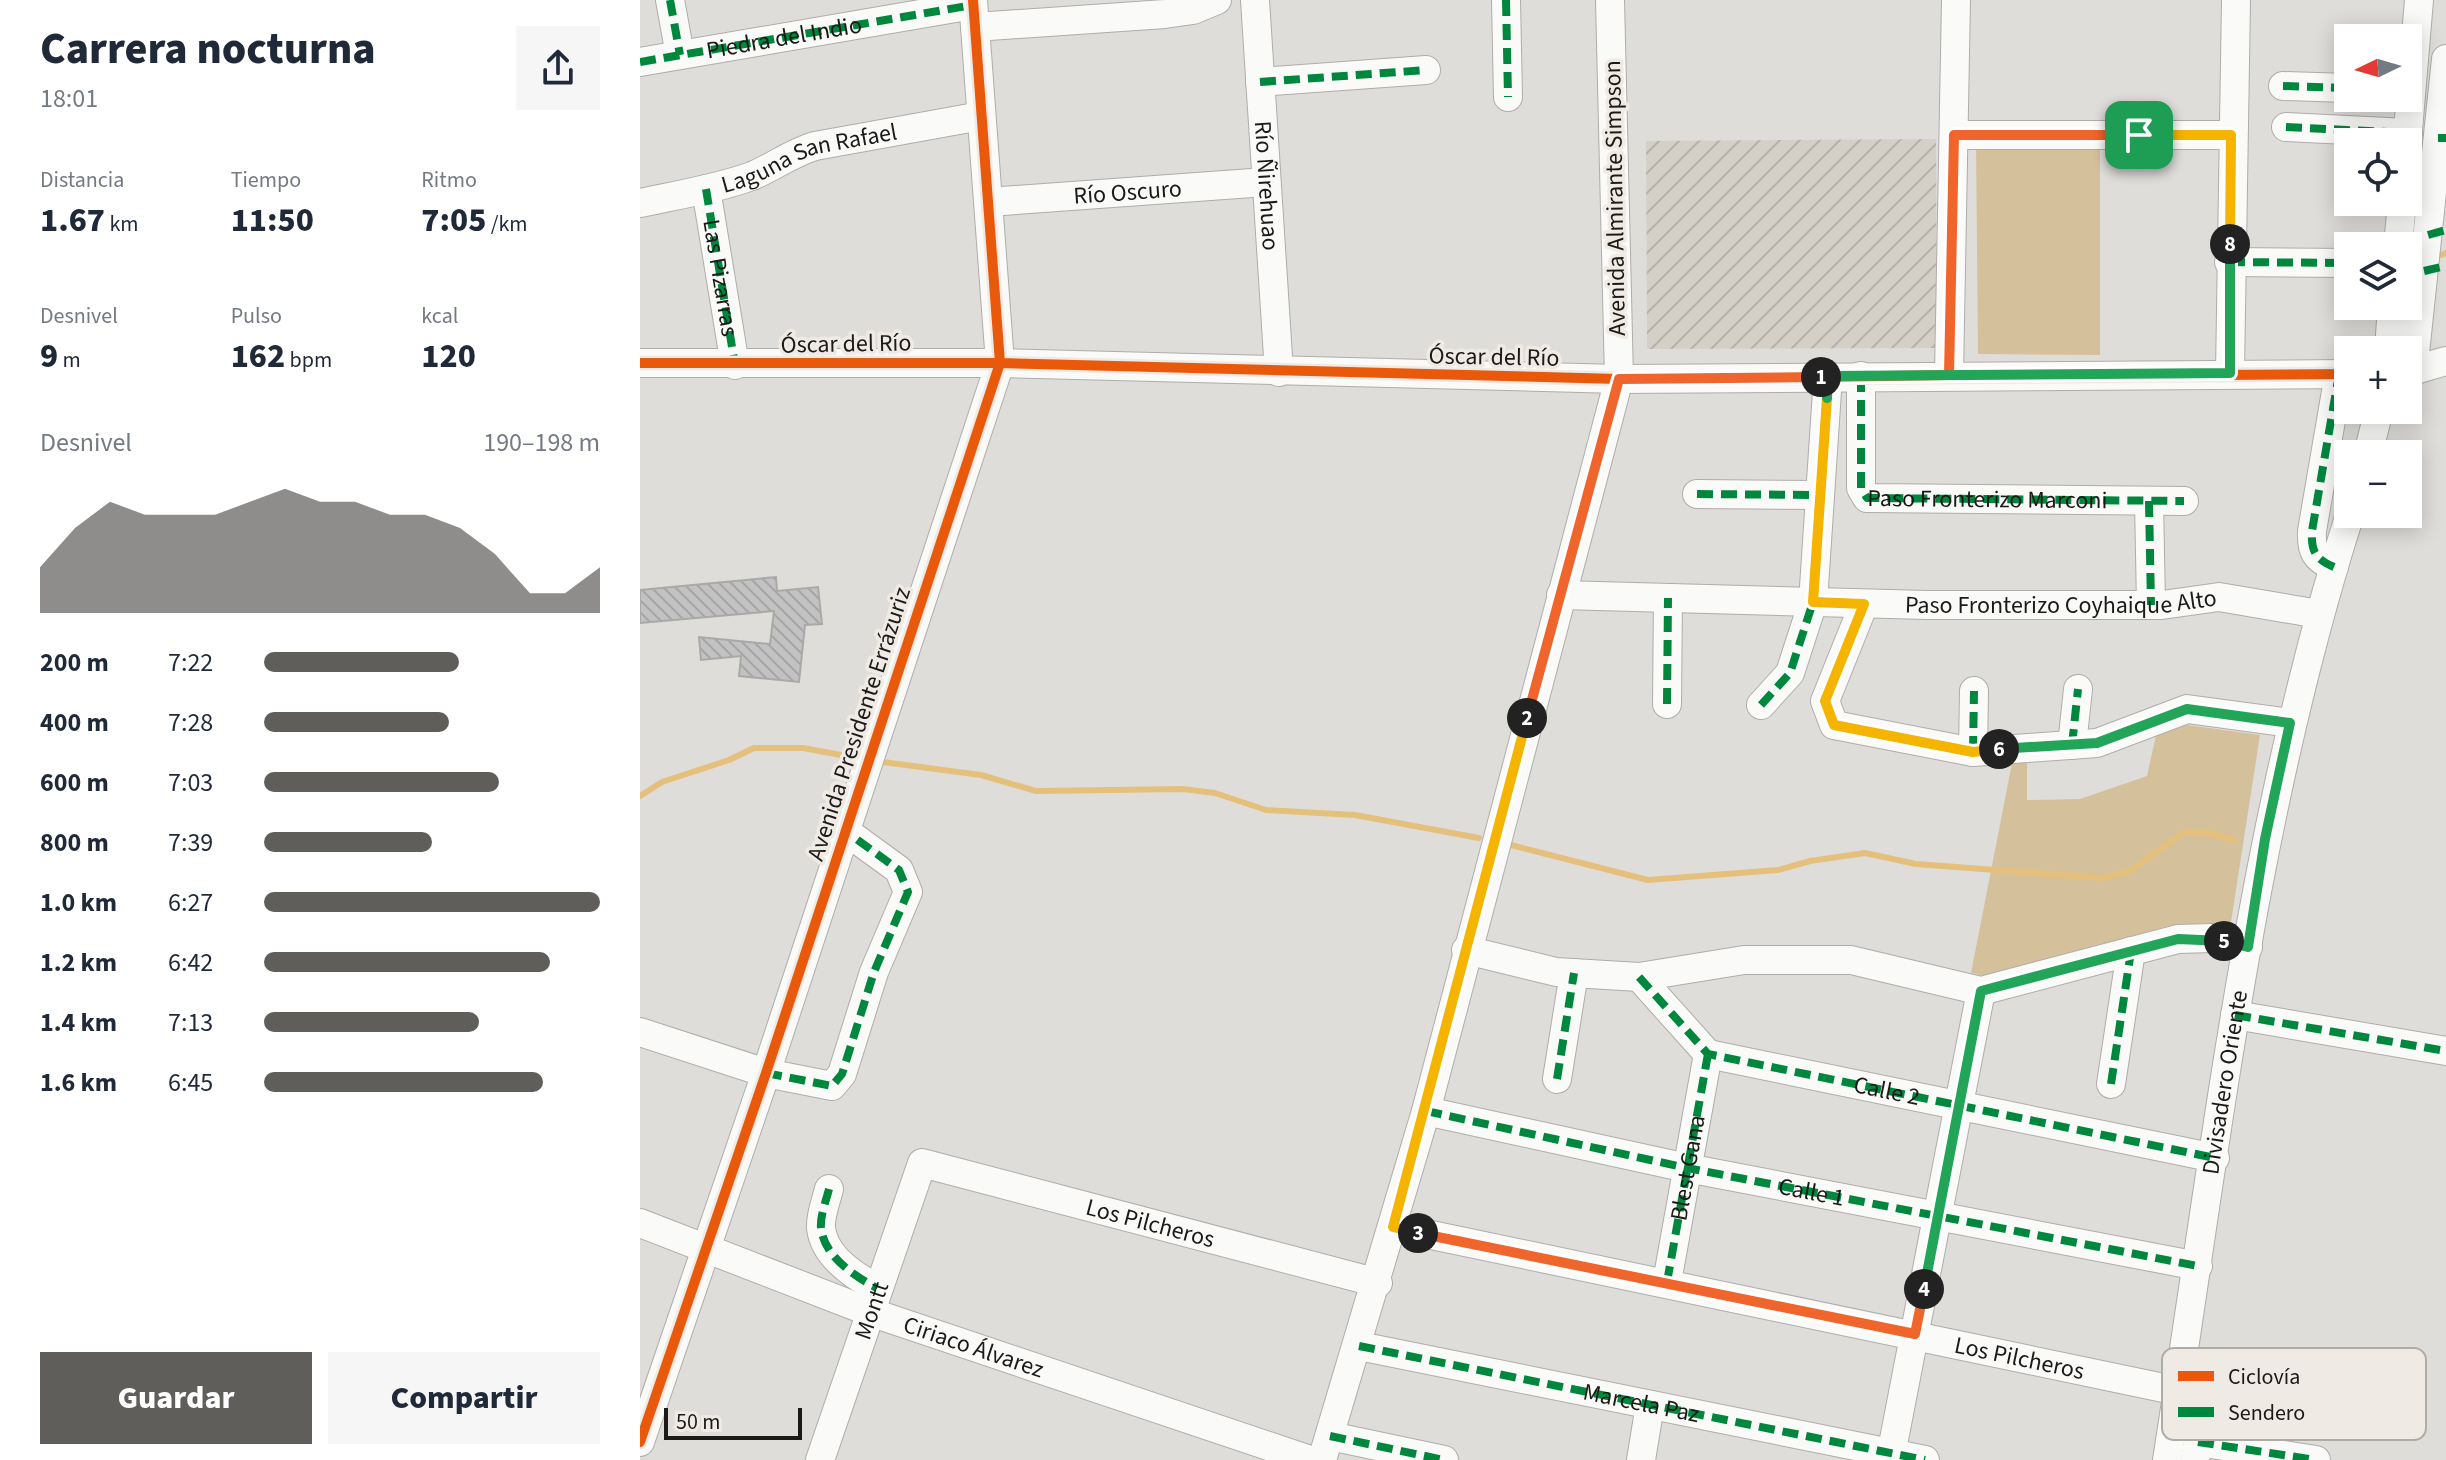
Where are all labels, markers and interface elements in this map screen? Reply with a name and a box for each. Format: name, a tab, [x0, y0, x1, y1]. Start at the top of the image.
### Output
street label: Piedra del Indio	[703, 7, 864, 68]
text: Carrera nocturna	[40, 18, 376, 81]
north arrow	[2334, 24, 2422, 112]
map controls	[2334, 24, 2422, 528]
button: share	[516, 26, 600, 110]
street label: Avenida Almirante Simpson	[1595, 60, 1635, 336]
text: 18:01	[40, 80, 98, 117]
pin	[2105, 101, 2173, 169]
icon: arrive	[2117, 113, 2161, 157]
street label: Laguna San Rafael	[717, 114, 900, 202]
street label: Río Ñirehuao	[1245, 120, 1289, 252]
button: locate	[2334, 128, 2422, 216]
text: Distancia	[40, 164, 124, 196]
text: Tiempo	[231, 164, 301, 196]
text: Ritmo	[421, 164, 477, 196]
street label: Río Oscuro	[1072, 171, 1183, 213]
text: 1.67	[40, 196, 105, 245]
text: 11:50	[231, 196, 314, 245]
text: 7:05	[421, 196, 486, 245]
text: km	[105, 208, 139, 240]
text: /km	[486, 208, 528, 240]
street label: Las Pizarras	[694, 217, 748, 339]
pin: 8	[2210, 224, 2250, 264]
text: 8	[2224, 228, 2236, 260]
button: layers	[2334, 232, 2422, 320]
text: Desnivel	[40, 300, 118, 332]
text: Pulso	[231, 300, 282, 332]
text: kcal	[421, 300, 458, 332]
street label: Óscar del Río	[780, 325, 912, 363]
text: 9	[40, 332, 58, 381]
text: 162	[231, 332, 285, 381]
text: 120	[421, 332, 476, 381]
button: +	[2334, 336, 2422, 424]
street label: Óscar del Río	[1428, 338, 1560, 376]
text: m	[58, 344, 81, 376]
text: bpm	[285, 344, 332, 376]
pin: 1	[1801, 357, 1841, 397]
text: 1	[1815, 361, 1827, 393]
text: Desnivel	[40, 424, 132, 461]
text: 190–198 m	[483, 424, 600, 461]
button: −	[2334, 440, 2422, 528]
street label: Paso Fronterizo Marconi	[1867, 481, 2108, 518]
street label: Paso Fronterizo Coyhaique Alto	[1904, 580, 2219, 623]
street label: Avenida Presidente Errázuriz	[798, 583, 920, 865]
text: 200 m	[40, 644, 109, 681]
text: 7:22	[168, 644, 213, 681]
pin: 2	[1507, 698, 1547, 738]
text: 2	[1521, 702, 1533, 734]
text: 400 m	[40, 704, 109, 741]
text: 7:28	[168, 704, 213, 741]
pin: 6	[1979, 729, 2019, 769]
text: 6	[1993, 733, 2005, 765]
text: 600 m	[40, 764, 109, 801]
text: 7:03	[168, 764, 213, 801]
text: 800 m	[40, 824, 109, 861]
text: 7:39	[168, 824, 213, 861]
text: 1.0 km	[40, 884, 117, 921]
text: 6:27	[168, 884, 213, 921]
pin: 5	[2204, 921, 2244, 961]
text: 5	[2218, 925, 2230, 957]
text: 1.2 km	[40, 944, 117, 981]
text: 6:42	[168, 944, 213, 981]
street label: Divisadero Oriente	[2193, 988, 2257, 1177]
text: 1.4 km	[40, 1004, 117, 1041]
text: 7:13	[168, 1004, 213, 1041]
text: 1.6 km	[40, 1064, 117, 1101]
text: 6:45	[168, 1064, 213, 1101]
street label: Calle 2	[1851, 1067, 1923, 1115]
street label: Blest Gana	[1661, 1112, 1714, 1224]
street label: Calle 1	[1776, 1168, 1848, 1215]
street label: Los Pilcheros	[1082, 1189, 1218, 1257]
pin: 3	[1398, 1213, 1438, 1253]
text: 3	[1412, 1217, 1424, 1249]
pin: 4	[1904, 1269, 1944, 1309]
text: 4	[1918, 1273, 1930, 1305]
street label: Montt	[845, 1277, 898, 1344]
street label: Ciriaco Álvarez	[899, 1307, 1049, 1387]
street label: Los Pilcheros	[1951, 1327, 2088, 1388]
legend	[2162, 1348, 2426, 1440]
button: Guardar	[40, 1352, 312, 1444]
button: Compartir	[328, 1352, 600, 1444]
text: Ciclovía	[2228, 1361, 2300, 1393]
street label: Marcela Paz	[1580, 1374, 1703, 1432]
text: Sendero	[2228, 1397, 2305, 1429]
scale bar	[664, 1404, 802, 1440]
text: 50 m	[676, 1406, 721, 1438]

